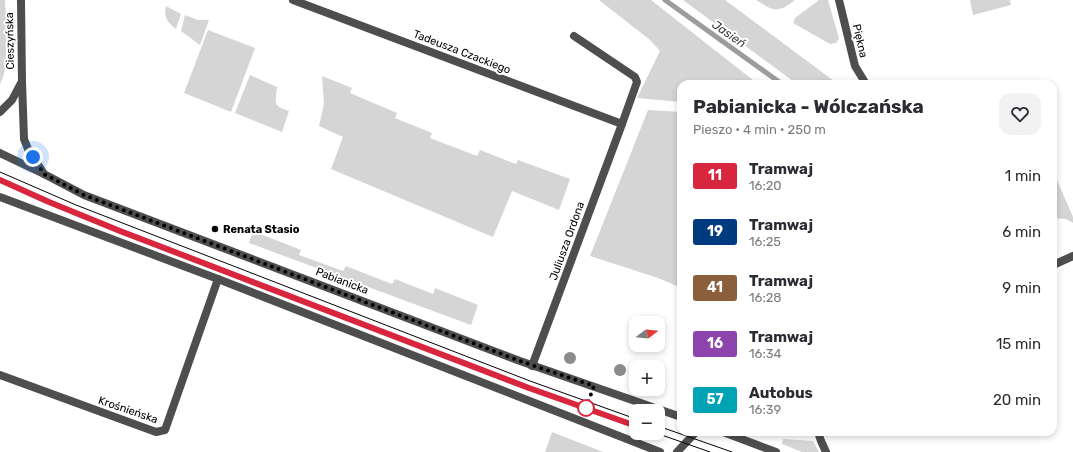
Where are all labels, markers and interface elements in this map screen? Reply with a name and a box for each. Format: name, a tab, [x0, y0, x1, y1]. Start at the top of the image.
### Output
street label: Cieszyńska	[3, 12, 17, 70]
water label: Jasień	[710, 17, 748, 51]
street label: Piękna	[850, 23, 870, 59]
street label: Tadeusza Czackiego	[412, 27, 512, 77]
button: heart	[999, 93, 1041, 135]
text: Pabianicka - Wólczańska	[693, 95, 924, 118]
text: Pieszo · 4 min · 250 m	[693, 122, 826, 137]
your location	[23, 147, 43, 167]
text: Tramwaj	[749, 160, 813, 178]
text: 11	[708, 167, 722, 184]
text: 1 min	[1005, 167, 1041, 185]
text: 16:20	[749, 178, 782, 193]
street label: Juliusza Ordona	[547, 200, 587, 282]
text: Tramwaj	[749, 216, 813, 234]
place label: Renata Stasio	[223, 223, 300, 236]
text: 19	[707, 223, 723, 240]
text: 6 min	[1002, 223, 1041, 241]
marker: Renata Stasio	[210, 224, 220, 234]
text: 16:25	[749, 234, 781, 249]
street label: Pabianicka	[314, 265, 370, 297]
text: Tramwaj	[749, 272, 813, 290]
text: 41	[707, 279, 723, 296]
text: 9 min	[1002, 279, 1041, 297]
text: 16:28	[749, 290, 782, 305]
north arrow	[629, 316, 665, 352]
map controls	[629, 316, 665, 440]
text: Tramwaj	[749, 328, 813, 346]
text: 16	[707, 335, 723, 352]
text: 15 min	[996, 335, 1041, 353]
text: 16:34	[749, 346, 782, 361]
button: +	[629, 360, 665, 396]
text: Autobus	[749, 384, 813, 402]
text: 57	[706, 391, 724, 408]
text: 20 min	[993, 391, 1041, 409]
street label: Krośnieńska	[97, 394, 159, 426]
unlabelled marker	[577, 399, 595, 417]
text: 16:39	[749, 402, 781, 417]
button: −	[629, 404, 665, 440]

